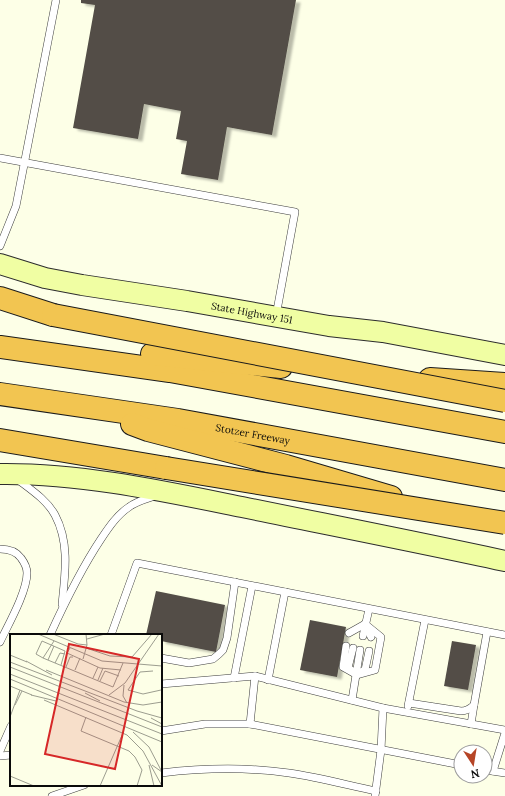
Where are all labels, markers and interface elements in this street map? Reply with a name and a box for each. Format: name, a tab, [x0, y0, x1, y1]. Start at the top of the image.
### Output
street label: State Highway 151	[210, 299, 294, 326]
street label: Stotzer Freeway	[215, 421, 292, 447]
inset map	[10, 634, 162, 786]
north arrow	[453, 744, 493, 784]
text: N	[469, 766, 481, 782]

